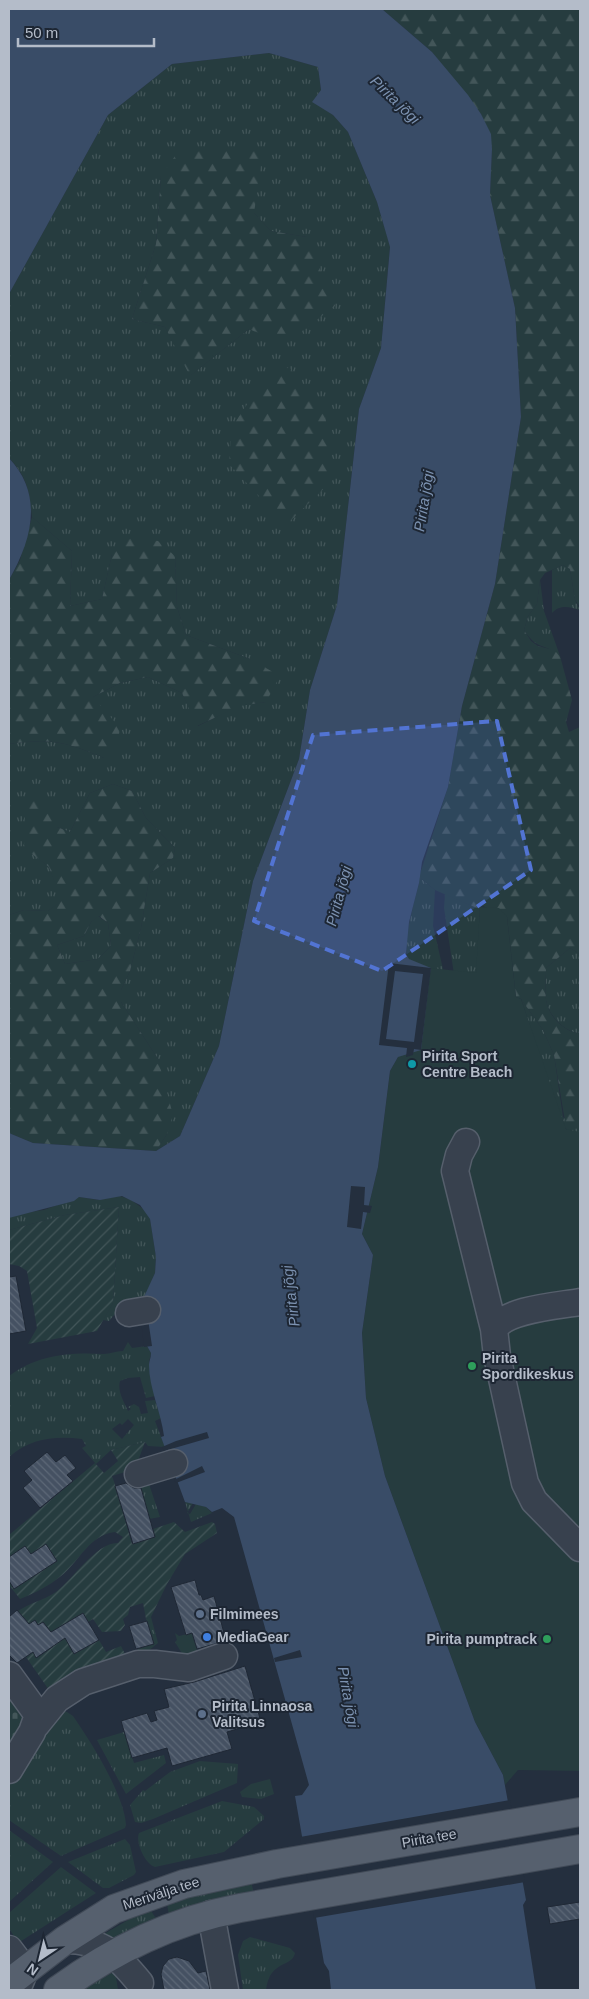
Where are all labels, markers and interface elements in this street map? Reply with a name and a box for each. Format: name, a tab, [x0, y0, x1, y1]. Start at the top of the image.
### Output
scale bar	[18, 15, 154, 47]
text: 50 m	[25, 24, 58, 41]
water label: Pirita jõgi	[367, 72, 424, 128]
water label: Pirita jõgi	[410, 468, 437, 533]
water label: Pirita jõgi	[322, 863, 355, 928]
place label: Pirita Sport Centre Beach	[422, 1048, 512, 1080]
marker: Pirita Sport Centre Beach	[406, 1058, 418, 1070]
water label: Pirita jõgi	[278, 1264, 303, 1328]
place label: Pirita Spordikeskus	[482, 1350, 574, 1382]
marker: Pirita Spordikeskus	[466, 1360, 478, 1372]
place label: Filmimees	[210, 1606, 279, 1622]
marker: Filmimees	[194, 1608, 206, 1620]
place label: MediaGear	[217, 1629, 289, 1645]
marker: MediaGear	[201, 1631, 213, 1643]
place label: Pirita pumptrack	[427, 1631, 537, 1647]
marker: Pirita pumptrack	[541, 1633, 553, 1645]
water label: Pirita jõgi	[335, 1665, 362, 1729]
place label: Pirita Linnaosa Valitsus	[212, 1698, 313, 1730]
marker: Pirita Linnaosa Valitsus	[196, 1708, 208, 1720]
street label: Pirita tee	[400, 1825, 458, 1851]
street label: Merivälja tee	[121, 1873, 201, 1913]
north arrow	[15, 1934, 65, 1984]
text: N	[24, 1960, 41, 1979]

